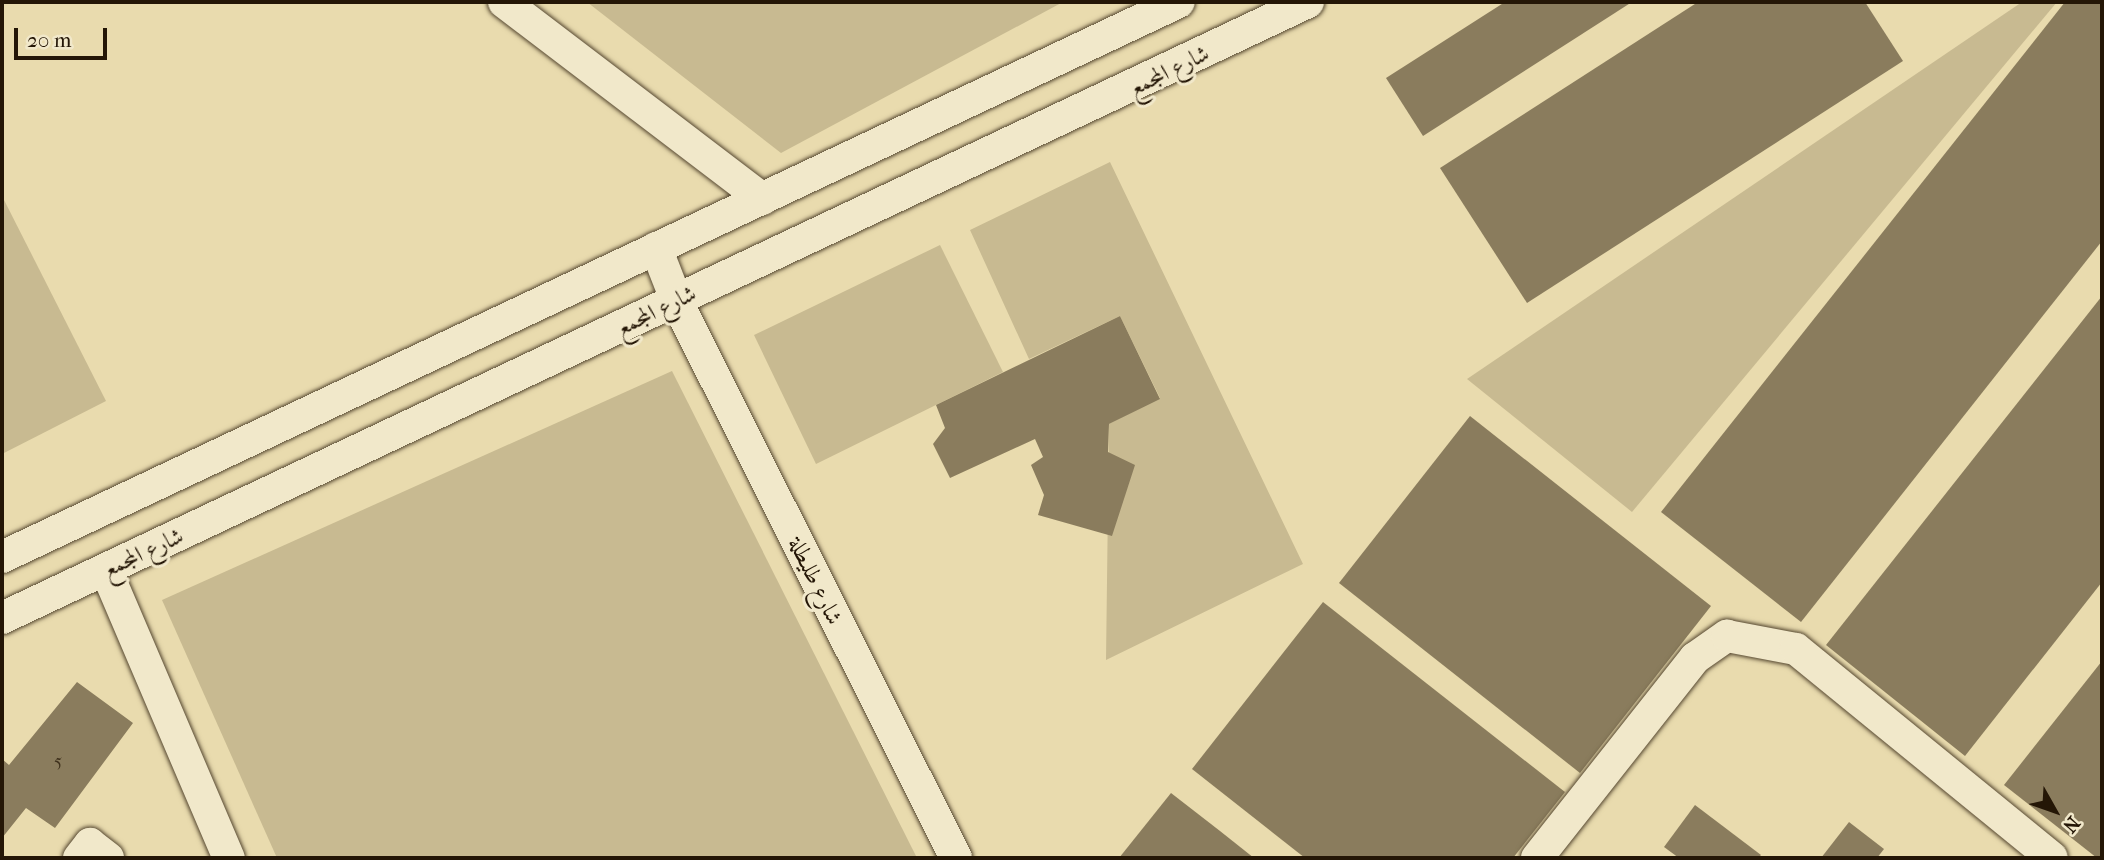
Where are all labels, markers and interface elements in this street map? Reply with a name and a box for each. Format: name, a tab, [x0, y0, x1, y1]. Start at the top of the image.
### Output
scale bar	[18, 14, 110, 58]
text: 20 m	[27, 28, 71, 52]
street label: شارع المجمع	[1124, 40, 1214, 102]
street label: شارع المجمع	[611, 280, 701, 342]
street label: شارع المجمع	[98, 522, 188, 584]
street label: شارع طليطلة	[782, 533, 848, 629]
house number: 5	[54, 751, 62, 773]
north arrow	[2020, 776, 2090, 846]
text: N	[2058, 812, 2084, 837]

